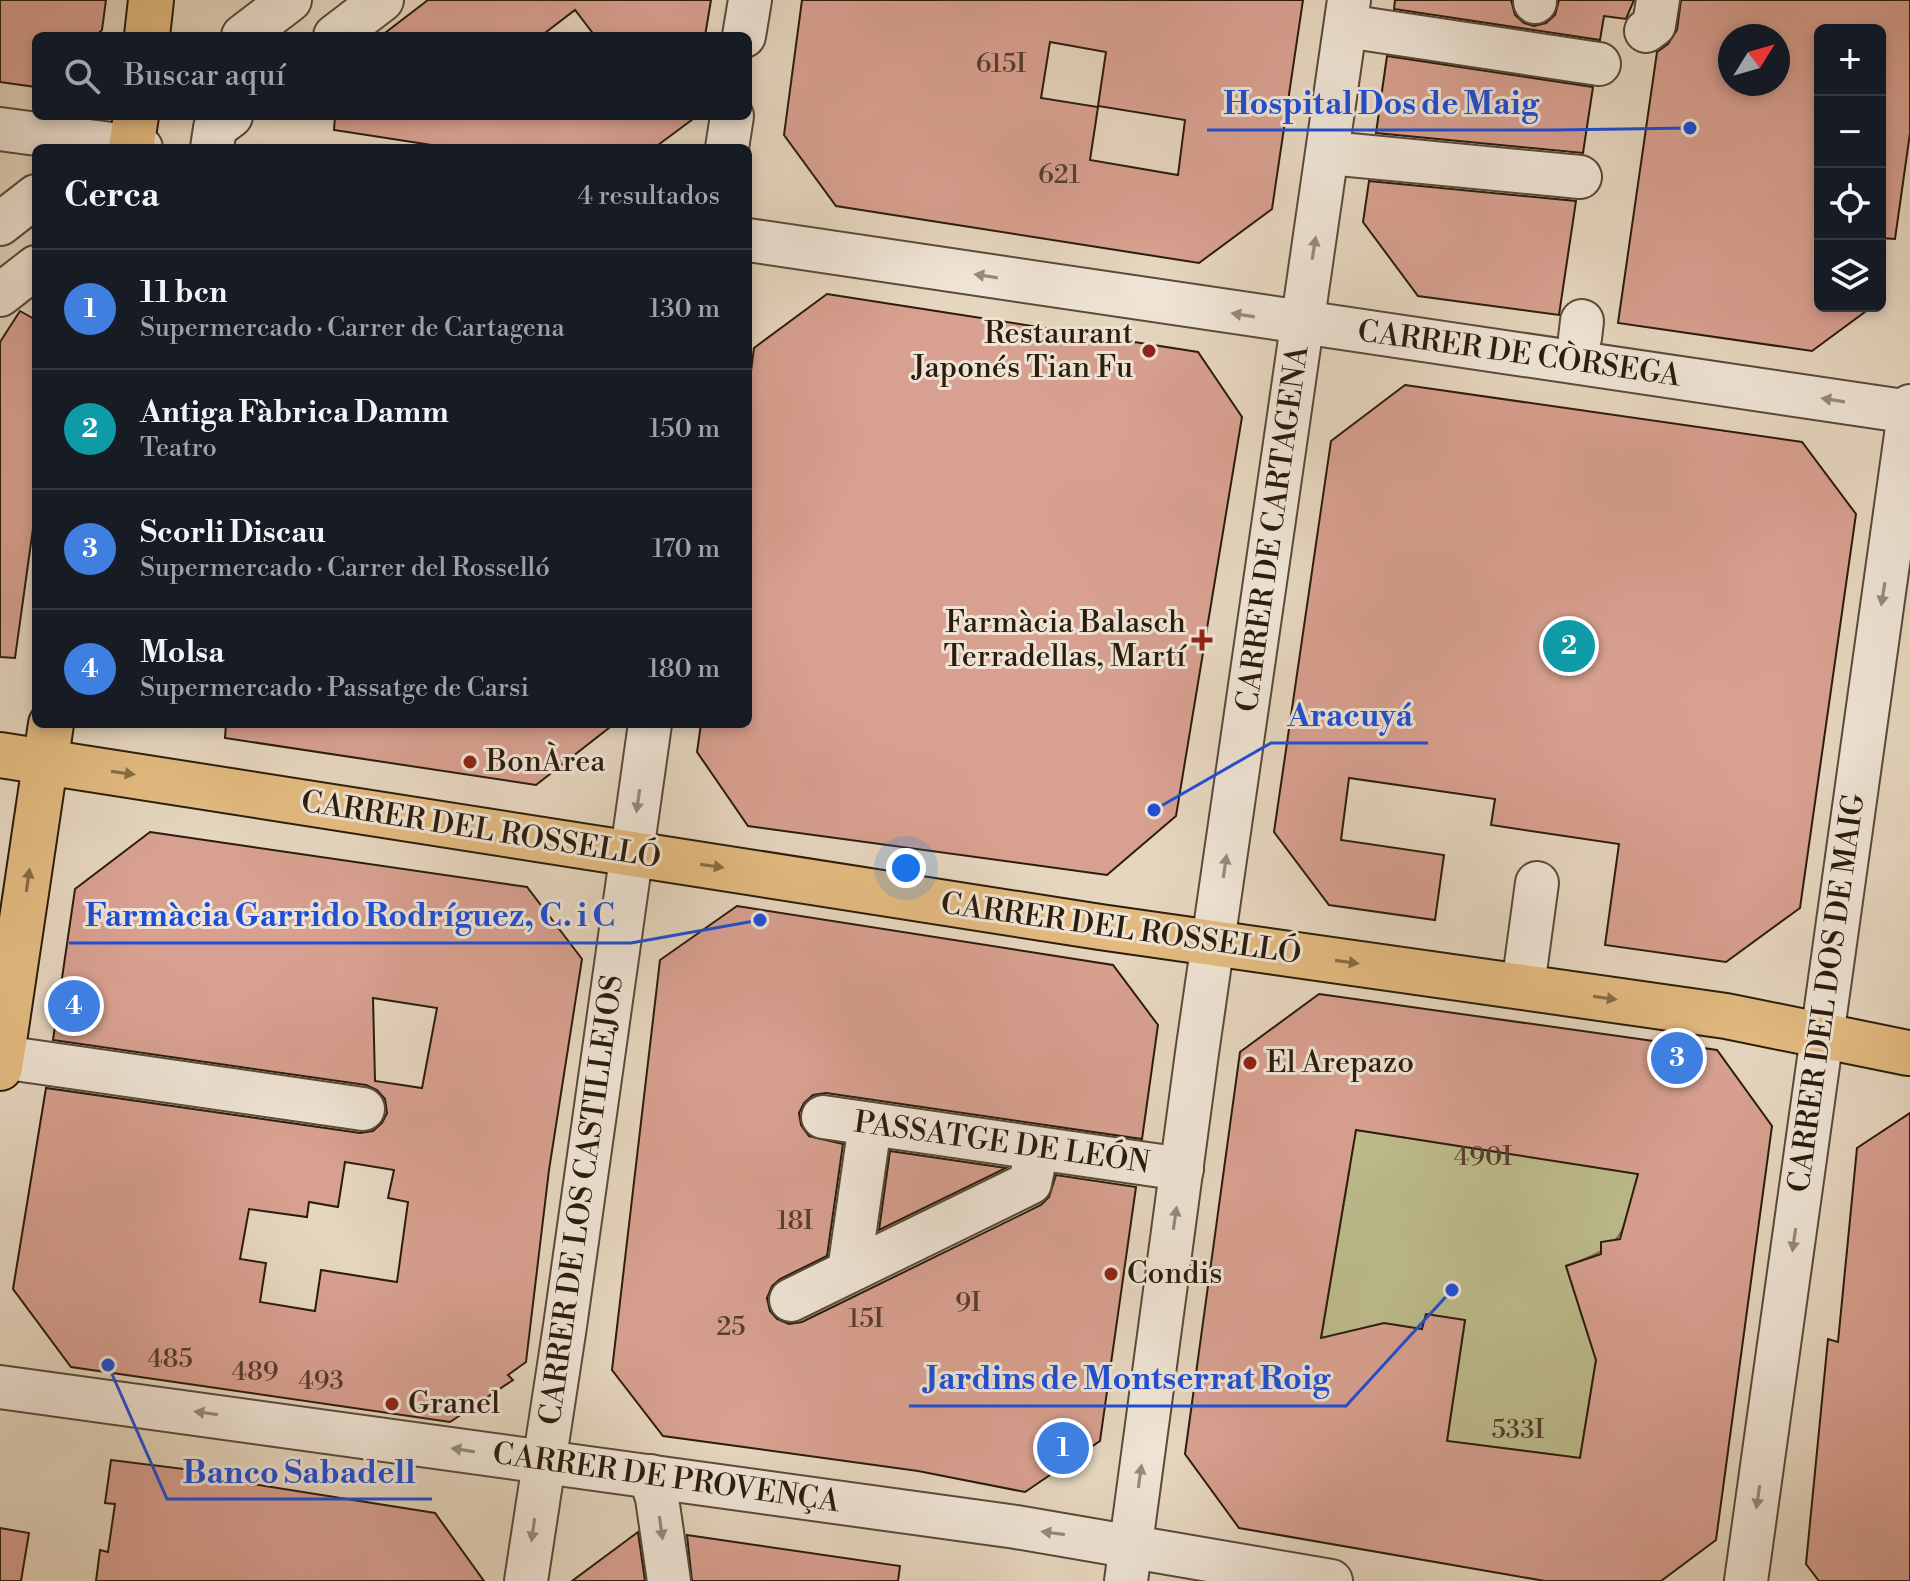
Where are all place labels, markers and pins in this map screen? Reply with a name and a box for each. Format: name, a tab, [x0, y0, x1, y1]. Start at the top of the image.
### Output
callout: Hospital Dos de Maig	[1207, 74, 1555, 130]
place label: Restaurant Japonés Tian Fu	[911, 315, 1133, 387]
marker: Restaurant Japonés Tian Fu	[1140, 342, 1158, 360]
place label: Farmàcia Balasch Terradellas, Martí	[943, 604, 1187, 676]
pin: 2	[1543, 616, 1595, 676]
marker: Farmàcia Balasch Terradellas, Martí	[1193, 631, 1211, 649]
callout: Aracuyá	[1271, 687, 1428, 743]
place label: BonÀrea	[485, 741, 606, 781]
marker: BonÀrea	[461, 753, 479, 771]
callout: Farmàcia Garrido Rodríguez, C. i C	[69, 887, 631, 943]
pin: 4	[48, 976, 100, 1036]
pin: 3	[1651, 1028, 1703, 1088]
place label: El Arepazo	[1266, 1044, 1414, 1082]
marker: El Arepazo	[1241, 1054, 1259, 1072]
place label: Condis	[1127, 1255, 1222, 1293]
marker: Condis	[1102, 1265, 1120, 1283]
callout: Jardins de Montserrat Roig	[909, 1350, 1346, 1406]
place label: Granel	[408, 1385, 500, 1423]
marker: Granel	[383, 1395, 401, 1413]
pin: 1	[1037, 1418, 1089, 1478]
callout: Banco Sabadell	[167, 1443, 432, 1499]

